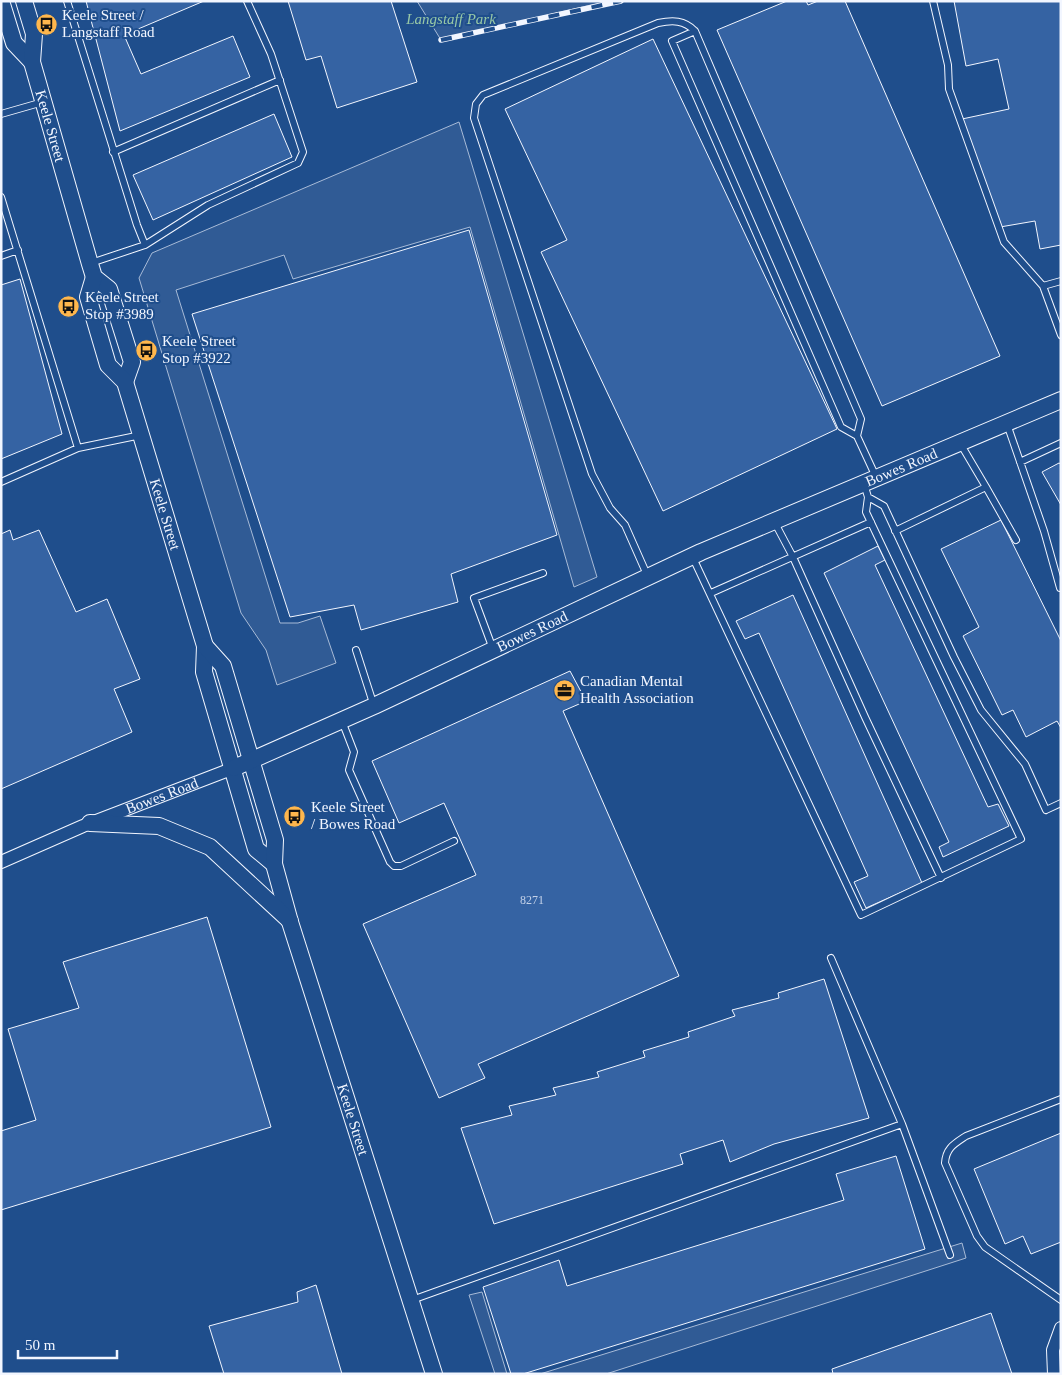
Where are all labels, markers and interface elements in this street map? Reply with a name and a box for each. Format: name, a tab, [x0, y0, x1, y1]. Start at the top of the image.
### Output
place label: Keele Street / Langstaff Road	[62, 7, 155, 40]
park label: Langstaff Park	[405, 11, 496, 27]
bus stop icon: Keele Street / Langstaff Road	[34, 12, 58, 36]
street label: Keele Street	[32, 88, 68, 164]
place label: Keele Street Stop #3989	[85, 289, 160, 322]
bus stop icon: Keele Street Stop #3989	[57, 294, 81, 318]
place label: Keele Street Stop #3922	[162, 333, 237, 366]
bus stop icon: Keele Street Stop #3922	[134, 338, 158, 362]
street label: Bowes Road	[863, 445, 940, 490]
street label: Keele Street	[147, 477, 184, 553]
street label: Bowes Road	[494, 608, 571, 655]
place label: Canadian Mental Health Association	[580, 673, 694, 706]
office icon: Canadian Mental Health Association	[552, 678, 576, 702]
street label: Bowes Road	[123, 774, 201, 817]
place label: Keele Street / Bowes Road	[311, 799, 396, 832]
bus stop icon: Keele Street / Bowes Road	[283, 804, 307, 828]
house number: 8271	[520, 893, 544, 907]
street label: Keele Street	[334, 1082, 372, 1158]
scale bar	[18, 1328, 116, 1360]
text: 50 m	[25, 1337, 56, 1353]

